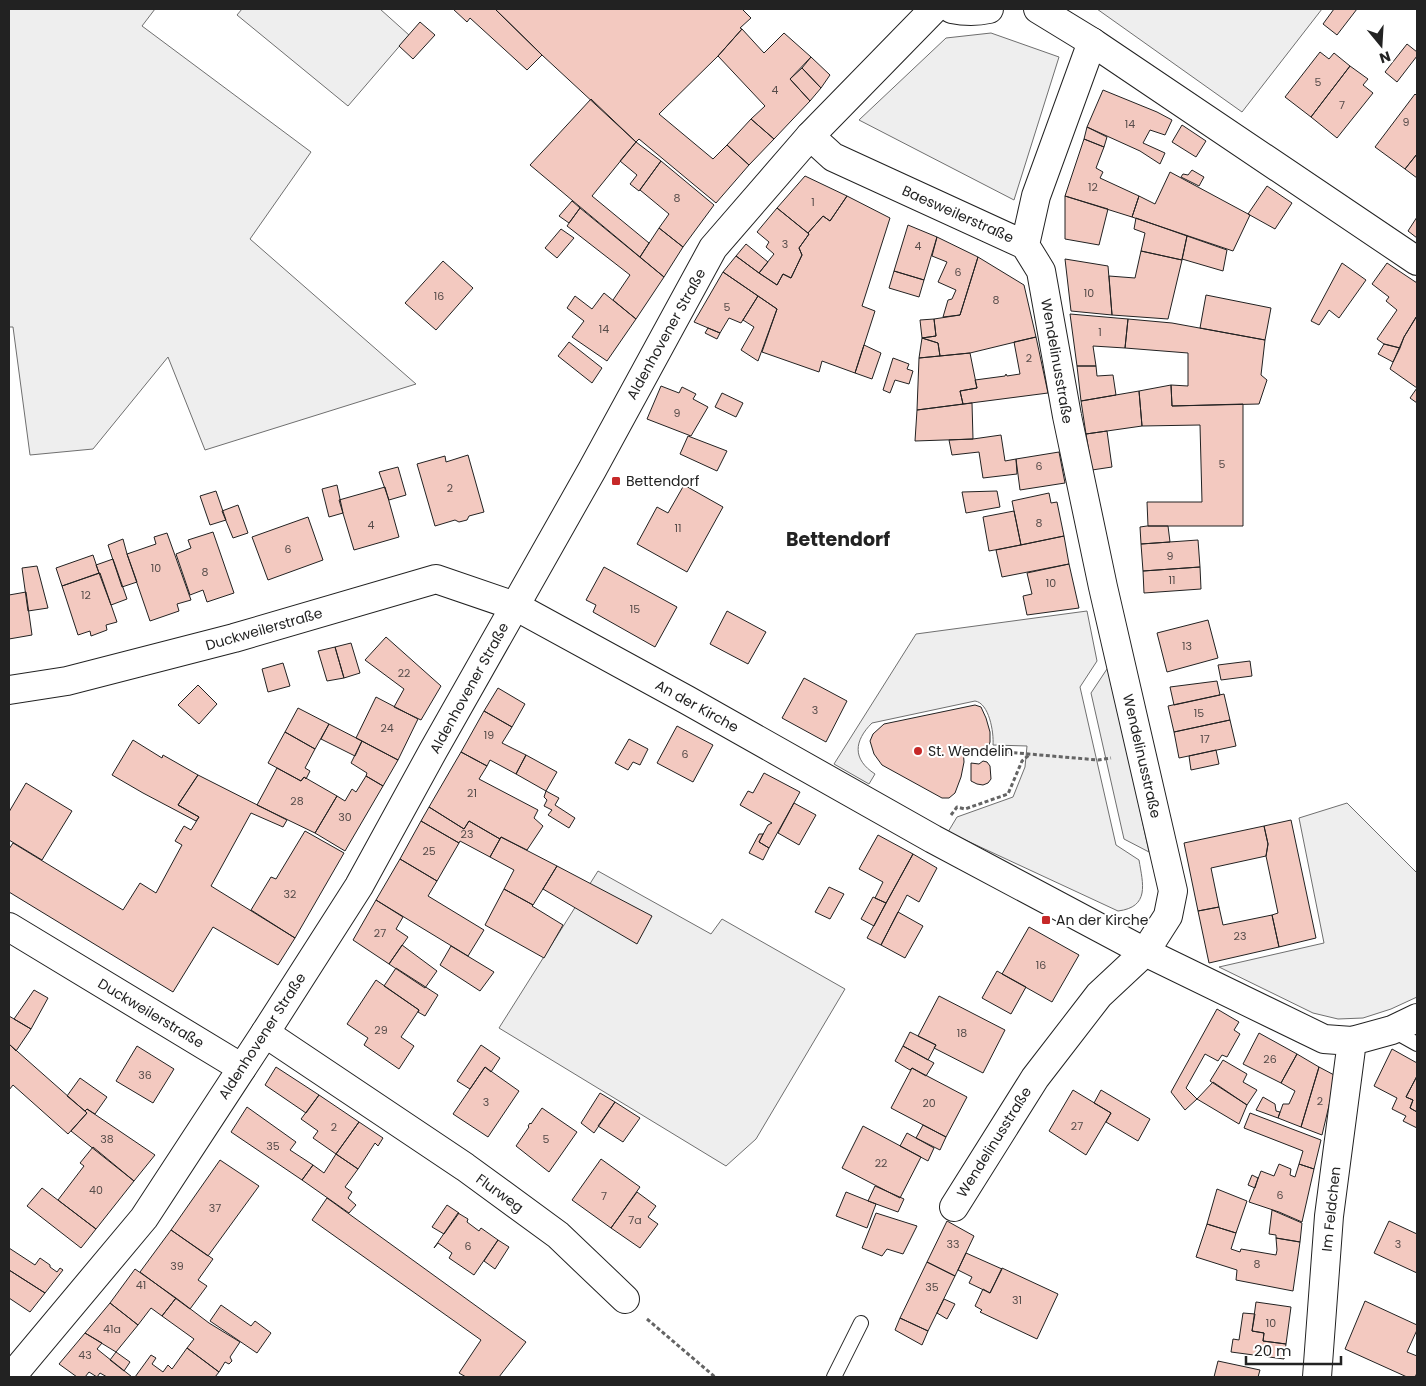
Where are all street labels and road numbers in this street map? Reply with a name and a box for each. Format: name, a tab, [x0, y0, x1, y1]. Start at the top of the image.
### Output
street label: Baesweilerstraße	[899, 180, 1017, 248]
street label: Aldenhovener Straße	[622, 264, 711, 403]
street label: Wendelinusstraße	[1036, 297, 1078, 426]
street label: Duckweilerstraße	[203, 603, 325, 655]
street label: Aldenhovener Straße	[425, 618, 514, 757]
street label: An der Kirche	[652, 675, 743, 737]
street label: Wendelinusstraße	[1118, 692, 1166, 820]
street label: Aldenhovener Straße	[214, 969, 311, 1103]
street label: Duckweilerstraße	[94, 973, 208, 1053]
street label: Wendelinusstraße	[952, 1083, 1036, 1201]
street label: Im Feldchen	[1317, 1166, 1345, 1252]
street label: Flurweg	[472, 1169, 528, 1217]

